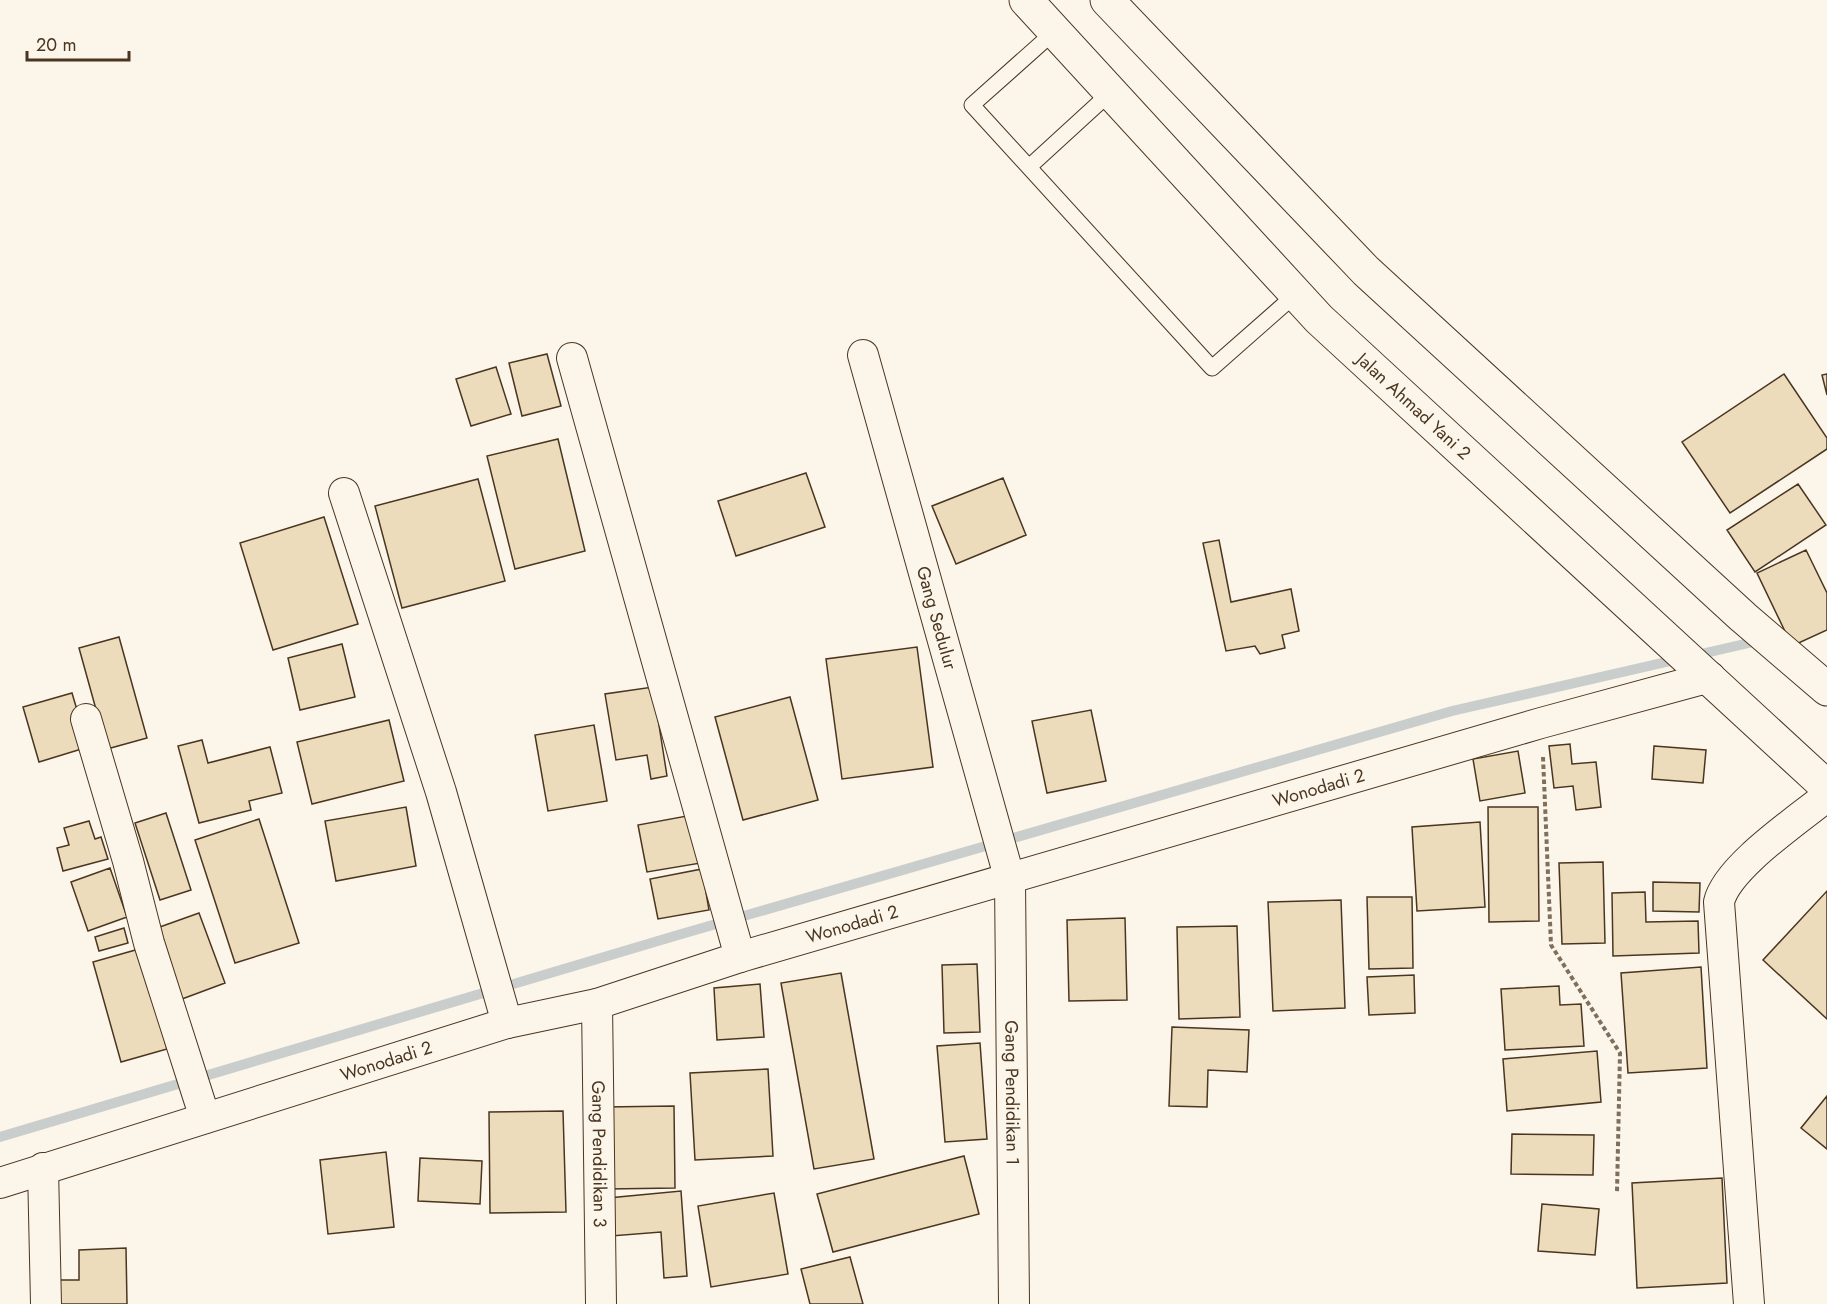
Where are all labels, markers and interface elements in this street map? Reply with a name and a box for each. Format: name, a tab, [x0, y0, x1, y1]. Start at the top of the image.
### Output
scale bar	[27, 24, 129, 62]
text: 20 m	[36, 32, 76, 58]
street label: Jalan Ahmad Yani 2	[1349, 346, 1477, 466]
street label: Gang Sedulur	[910, 563, 964, 673]
street label: Wonodadi 2	[1269, 762, 1368, 814]
street label: Wonodadi 2	[803, 898, 901, 950]
street label: Gang Pendidikan 1	[998, 1020, 1026, 1166]
street label: Wonodadi 2	[337, 1034, 435, 1088]
street label: Gang Pendidikan 3	[585, 1080, 613, 1228]

